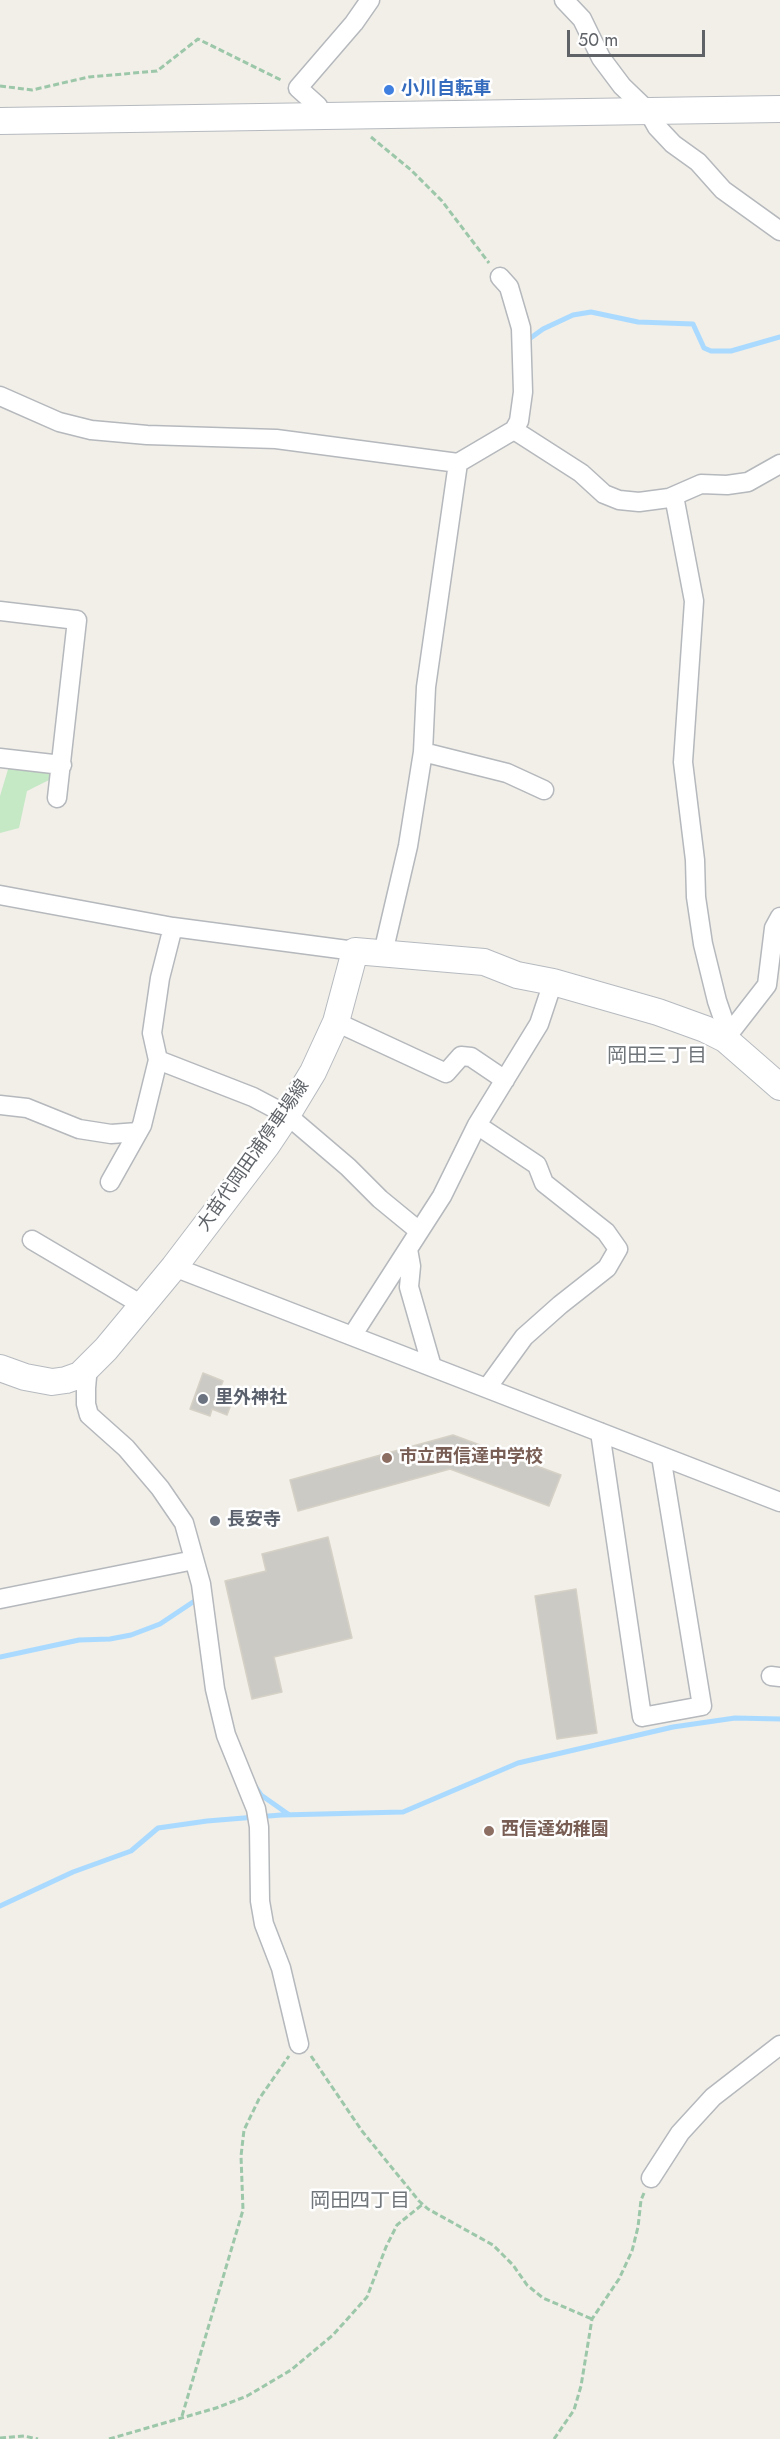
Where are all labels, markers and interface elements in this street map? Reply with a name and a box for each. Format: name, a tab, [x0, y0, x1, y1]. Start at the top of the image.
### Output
scale bar	[570, 18, 708, 56]
text: 50 m	[578, 27, 618, 53]
place label: 小川自転車	[401, 79, 491, 101]
marker: 小川自転車	[382, 83, 396, 97]
district label: 岡田三丁目	[607, 1045, 707, 1069]
street label: 大苗代岡田浦停車場線	[194, 1076, 314, 1236]
place label: 里外神社	[215, 1388, 287, 1410]
marker: 里外神社	[196, 1392, 210, 1406]
place label: 市立西信達中学校	[399, 1447, 543, 1469]
marker: 市立西信達中学校	[380, 1451, 394, 1465]
place label: 長安寺	[227, 1510, 281, 1532]
marker: 長安寺	[208, 1514, 222, 1528]
place label: 西信達幼稚園	[501, 1820, 609, 1842]
marker: 西信達幼稚園	[482, 1824, 496, 1838]
district label: 岡田四丁目	[310, 2190, 410, 2214]

